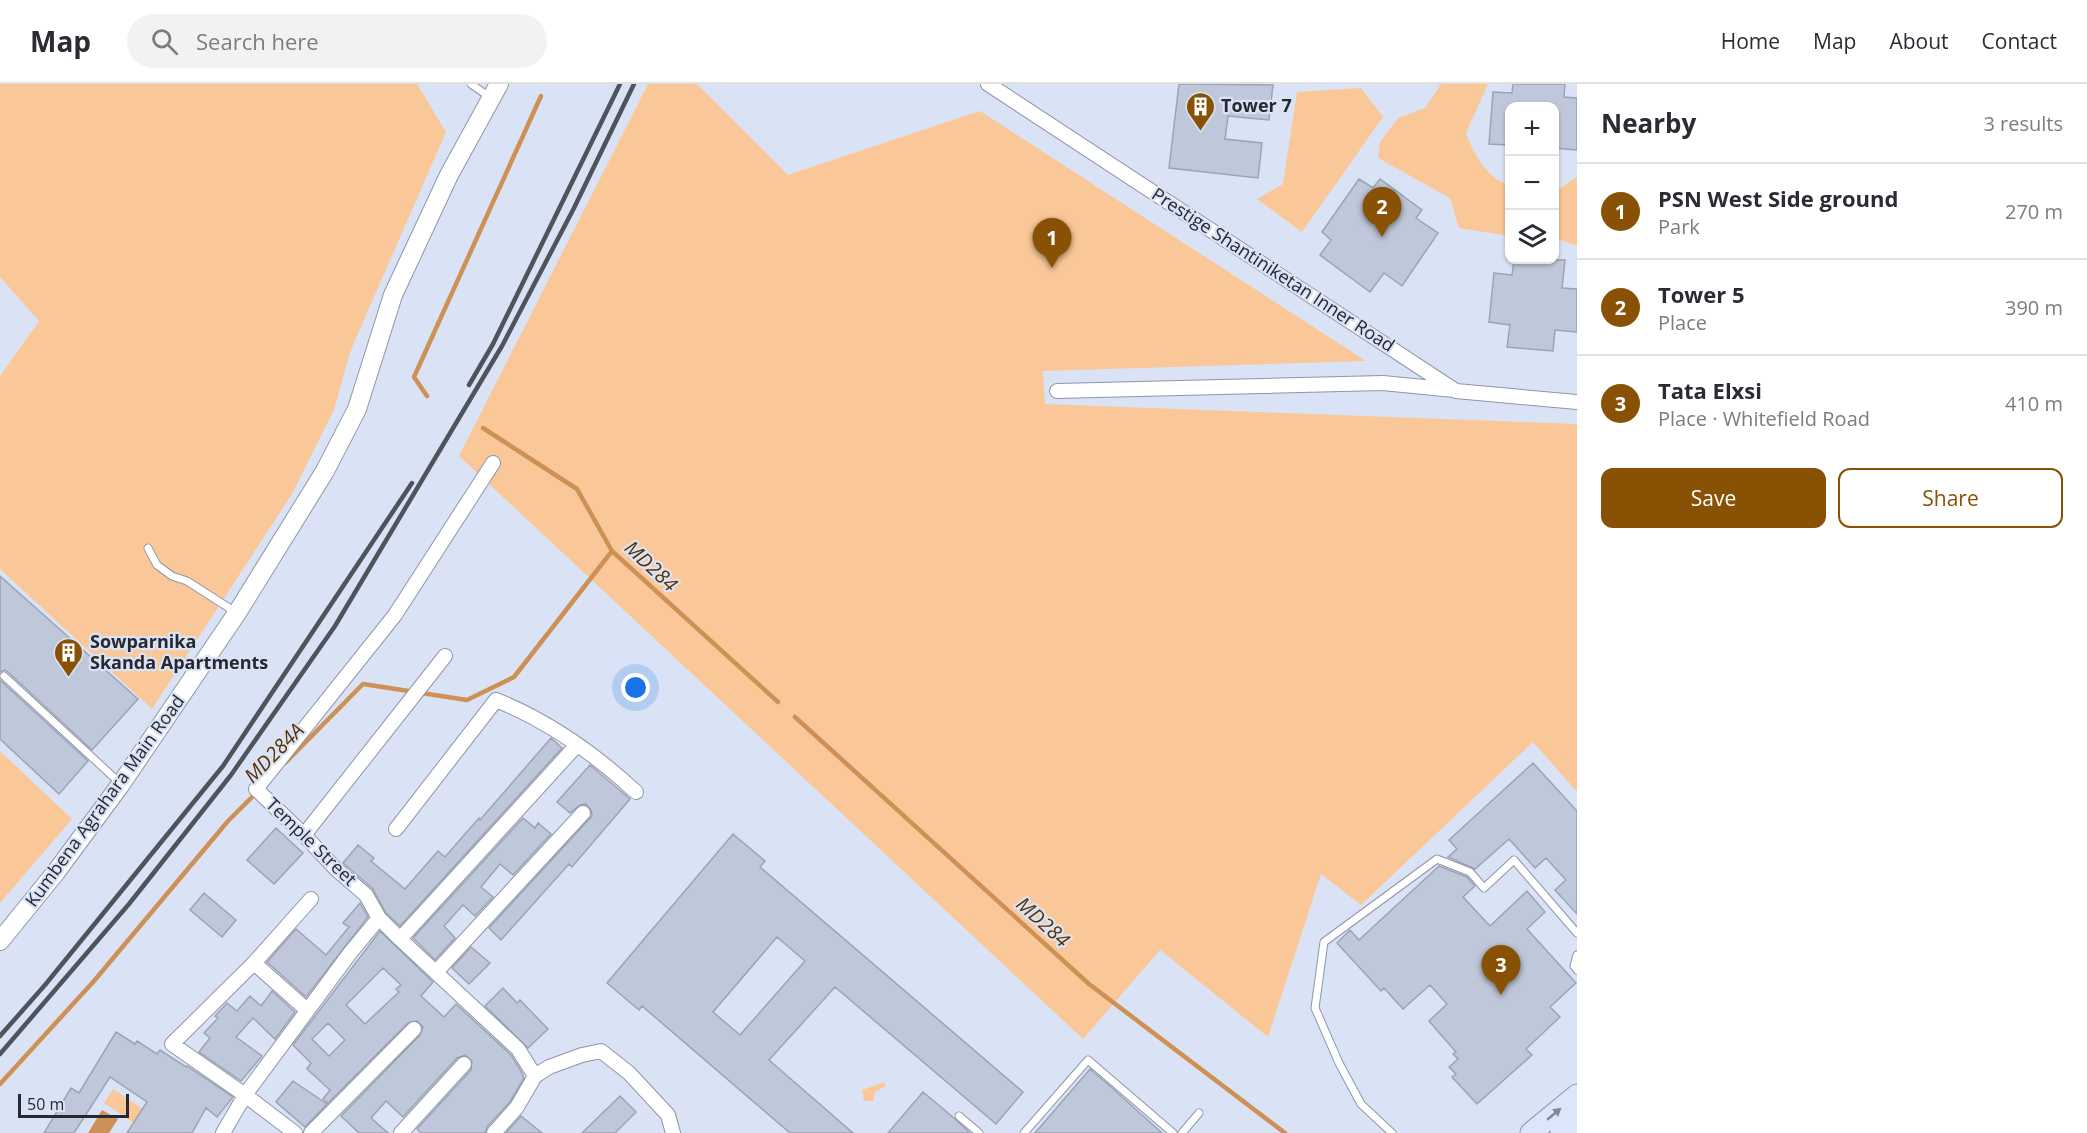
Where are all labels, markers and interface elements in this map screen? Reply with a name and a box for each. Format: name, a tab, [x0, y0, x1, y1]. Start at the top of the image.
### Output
search box	[127, 14, 547, 68]
text: Map	[30, 22, 91, 60]
icon: search	[148, 25, 181, 58]
text: Search here	[196, 26, 319, 56]
text: Home	[1721, 27, 1780, 55]
text: Map	[1813, 27, 1856, 55]
text: About	[1889, 27, 1949, 55]
text: Contact	[1982, 27, 2057, 55]
building icon: Tower 7	[1184, 90, 1216, 132]
place label: Tower 7	[1221, 93, 1292, 117]
map controls	[1505, 102, 1559, 264]
button: +	[1505, 102, 1559, 156]
text: Nearby	[1601, 105, 1696, 141]
text: 3 results	[1983, 110, 2063, 137]
button: −	[1505, 156, 1559, 210]
street label: Prestige Shantiniketan Inner Road	[1148, 182, 1399, 357]
text: PSN West Side ground	[1658, 183, 1898, 213]
pin: 2	[1362, 188, 1402, 237]
text: 1	[1615, 198, 1626, 225]
text: 270 m	[2005, 198, 2063, 225]
button: layers	[1505, 210, 1559, 264]
text: Park	[1658, 213, 1700, 240]
pin: 1	[1032, 218, 1072, 268]
text: Tower 5	[1658, 279, 1744, 309]
text: 2	[1615, 294, 1626, 321]
text: 390 m	[2005, 294, 2063, 321]
text: Place	[1658, 309, 1707, 336]
text: Tata Elxsi	[1658, 375, 1762, 405]
text: 3	[1615, 390, 1626, 417]
text: 410 m	[2005, 390, 2063, 417]
text: Place · Whitefield Road	[1658, 405, 1870, 432]
button: Save	[1601, 468, 1826, 528]
button: Share	[1838, 468, 2063, 528]
water label: MD284	[619, 534, 684, 597]
place label: Sowparnika Skanda Apartments	[90, 629, 268, 674]
building icon: Sowparnika Skanda Apartments	[53, 636, 85, 678]
your location	[621, 673, 650, 702]
street label: Kumbena Agrahara Main Road	[19, 690, 189, 911]
water label: MD284A	[238, 717, 309, 788]
street label: Temple Street	[261, 792, 362, 891]
water label: MD284	[1011, 890, 1076, 953]
pin: 3	[1482, 946, 1520, 995]
scale bar	[18, 1091, 129, 1118]
text: 50 m	[27, 1093, 64, 1115]
one-way arrow	[1546, 1108, 1561, 1121]

